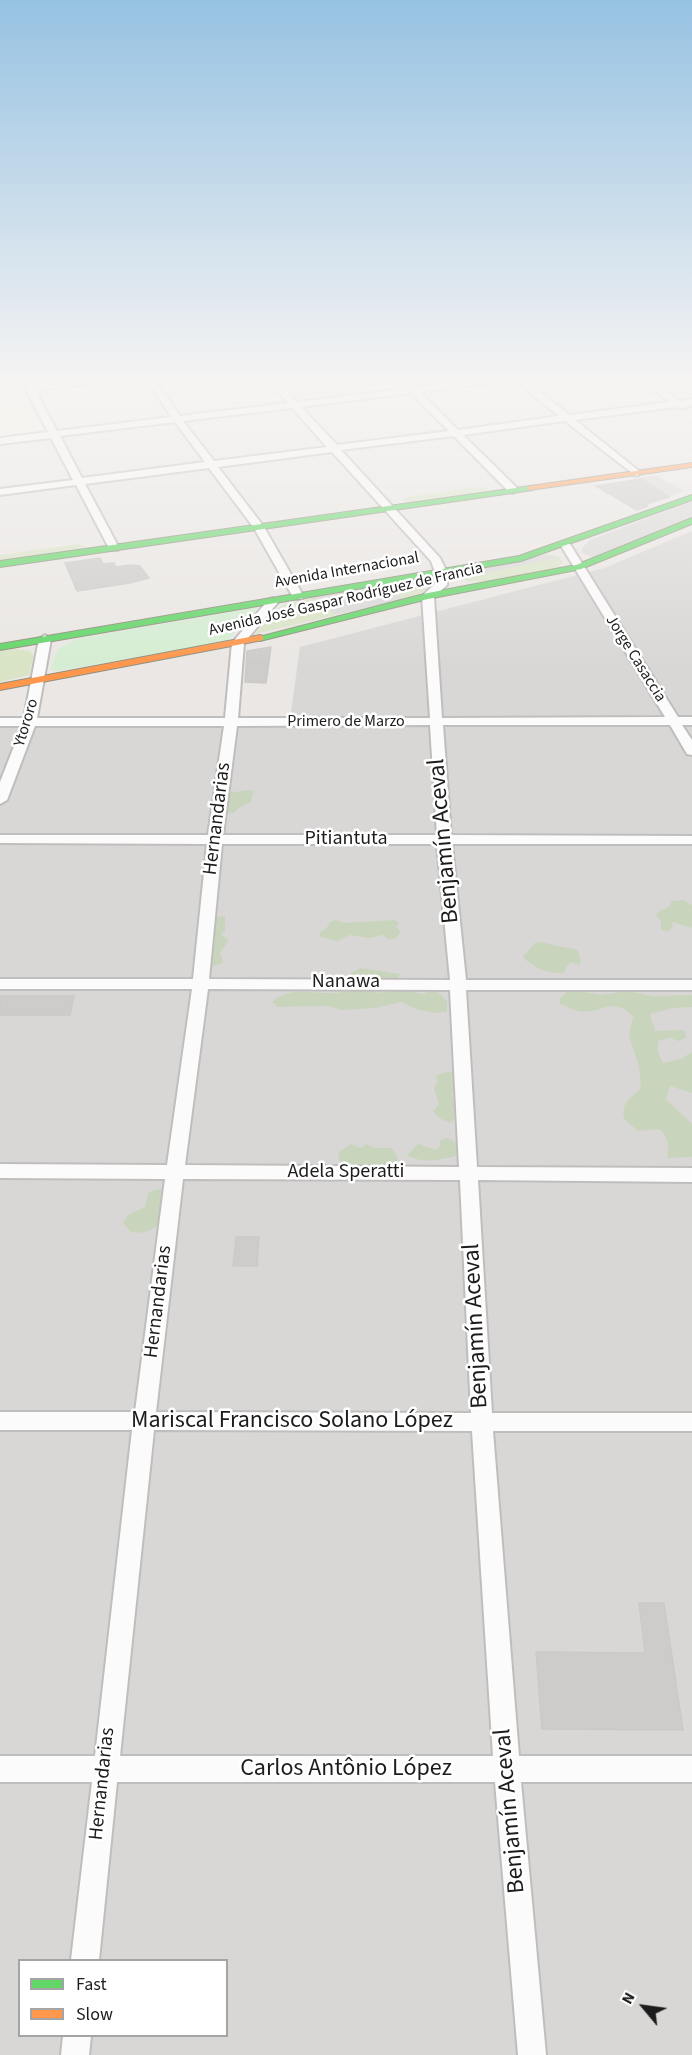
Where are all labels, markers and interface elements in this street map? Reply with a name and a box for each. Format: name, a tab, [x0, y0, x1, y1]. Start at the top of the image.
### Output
street label: Avenida Internacional	[273, 549, 421, 593]
street label: Avenida José Gaspar Rodríguez de Francia	[207, 559, 485, 641]
street label: Jorge Casaccia	[601, 612, 669, 706]
street label: Ytororo	[11, 697, 43, 749]
street label: Primero de Marzo	[287, 712, 405, 732]
street label: Benjamín Aceval	[423, 757, 467, 925]
street label: Hernandarias	[199, 761, 237, 877]
street label: Pitiantuta	[305, 828, 387, 852]
street label: Nanawa	[312, 971, 380, 995]
street label: Adela Speratti	[287, 1161, 405, 1185]
street label: Benjamín Aceval	[458, 1243, 496, 1409]
street label: Hernandarias	[140, 1244, 178, 1360]
street label: Mariscal Francisco Solano López	[131, 1408, 453, 1436]
street label: Hernandarias	[85, 1726, 121, 1842]
street label: Benjamín Aceval	[489, 1727, 533, 1895]
street label: Carlos Antônio López	[240, 1756, 452, 1784]
legend	[18, 1959, 228, 2037]
text: Fast	[76, 1972, 107, 1997]
north arrow	[614, 1977, 674, 2037]
text: N	[616, 1988, 640, 2008]
text: Slow	[76, 2002, 113, 2027]

